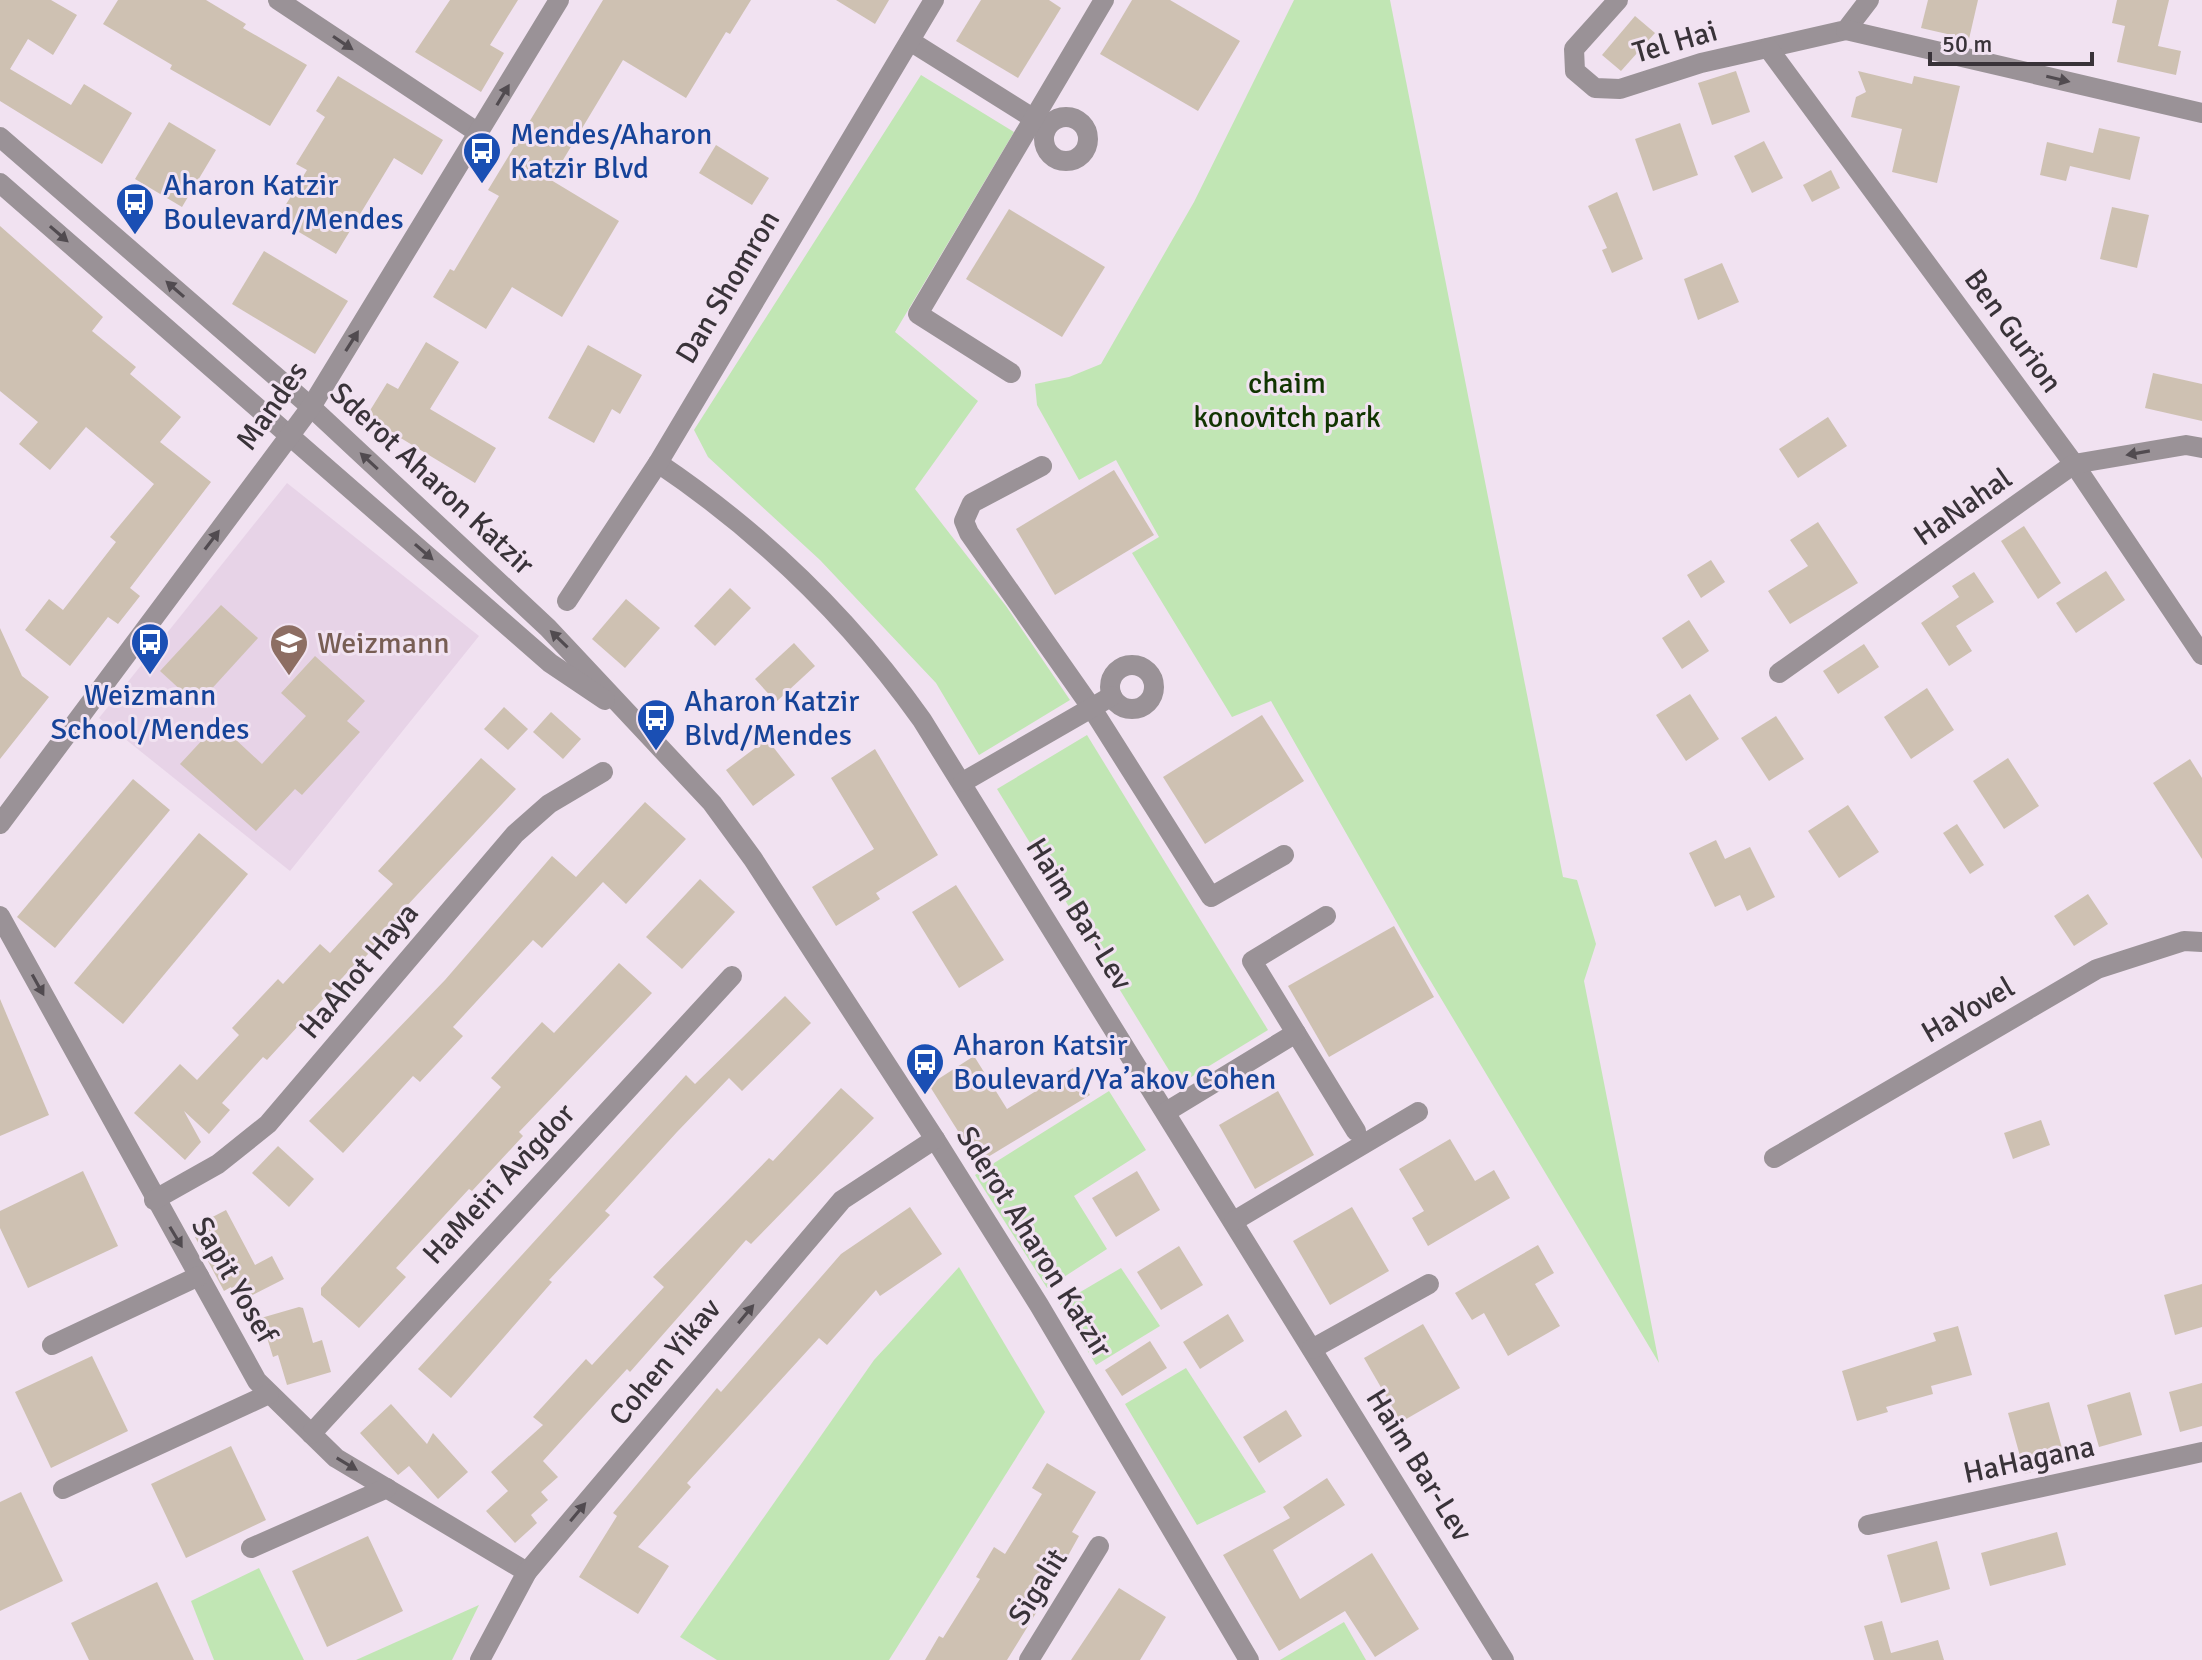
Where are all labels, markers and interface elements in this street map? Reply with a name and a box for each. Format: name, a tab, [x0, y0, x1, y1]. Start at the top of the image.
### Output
street label: Tel Hai	[1628, 12, 1722, 72]
scale bar	[1930, 16, 2092, 66]
text: 50 m	[1942, 29, 1992, 59]
one-way arrow	[333, 35, 354, 50]
one-way arrow	[2046, 74, 2071, 86]
one-way arrow	[496, 84, 510, 106]
place label: Mendes/Aharon Katzir Blvd	[510, 116, 712, 187]
bus stop icon: Mendes/Aharon Katzir Blvd	[461, 130, 503, 185]
place label: Aharon Katzir Boulevard/Mendes	[163, 167, 404, 238]
bus stop icon: Aharon Katzir Boulevard/Mendes	[114, 181, 156, 236]
street label: Dan Shomron	[668, 204, 788, 370]
one-way arrow	[49, 225, 69, 243]
street label: Ben Gurion	[1956, 262, 2070, 400]
one-way arrow	[165, 281, 185, 298]
one-way arrow	[345, 330, 359, 352]
street label: Mandes	[228, 354, 316, 458]
park label: chaim konovitch park	[1193, 365, 1381, 436]
street label: Sderot Aharon Katzir	[322, 375, 542, 583]
one-way arrow	[2125, 447, 2150, 459]
one-way arrow	[360, 453, 379, 471]
street label: HaNahal	[1907, 460, 2019, 554]
one-way arrow	[203, 530, 219, 550]
one-way arrow	[414, 543, 434, 560]
bus stop icon: Weizmann School/Mendes	[129, 621, 171, 676]
school or university icon: Weizmann	[268, 622, 310, 677]
place label: Weizmann	[317, 625, 450, 662]
one-way arrow	[550, 630, 569, 648]
place label: Weizmann School/Mendes	[51, 677, 249, 748]
place label: Aharon Katzir Blvd/Mendes	[684, 683, 859, 754]
bus stop icon: Aharon Katzir Blvd/Mendes	[635, 697, 677, 752]
street label: Haim Bar-Lev	[1018, 831, 1141, 997]
street label: HaAhot Haya	[291, 895, 427, 1047]
street label: HaYovel	[1915, 969, 2021, 1051]
one-way arrow	[31, 973, 44, 996]
place label: Aharon Katsir Boulevard/Ya’akov Cohen	[953, 1027, 1276, 1098]
bus stop icon: Aharon Katsir Boulevard/Ya’akov Cohen	[904, 1041, 946, 1096]
street label: HaMeiri Avigdor	[415, 1096, 583, 1272]
street label: Sderot Aharon Katzir	[948, 1120, 1120, 1364]
street label: Sapit Yosef	[183, 1210, 286, 1352]
one-way arrow	[169, 1226, 183, 1249]
street label: Cohen Yikav	[601, 1291, 729, 1433]
one-way arrow	[737, 1304, 754, 1324]
street label: Haim Bar-Lev	[1358, 1382, 1481, 1548]
street label: HaHagana	[1960, 1428, 2098, 1492]
one-way arrow	[336, 1457, 358, 1471]
one-way arrow	[569, 1503, 586, 1523]
street label: Sigalit	[1000, 1542, 1076, 1632]

